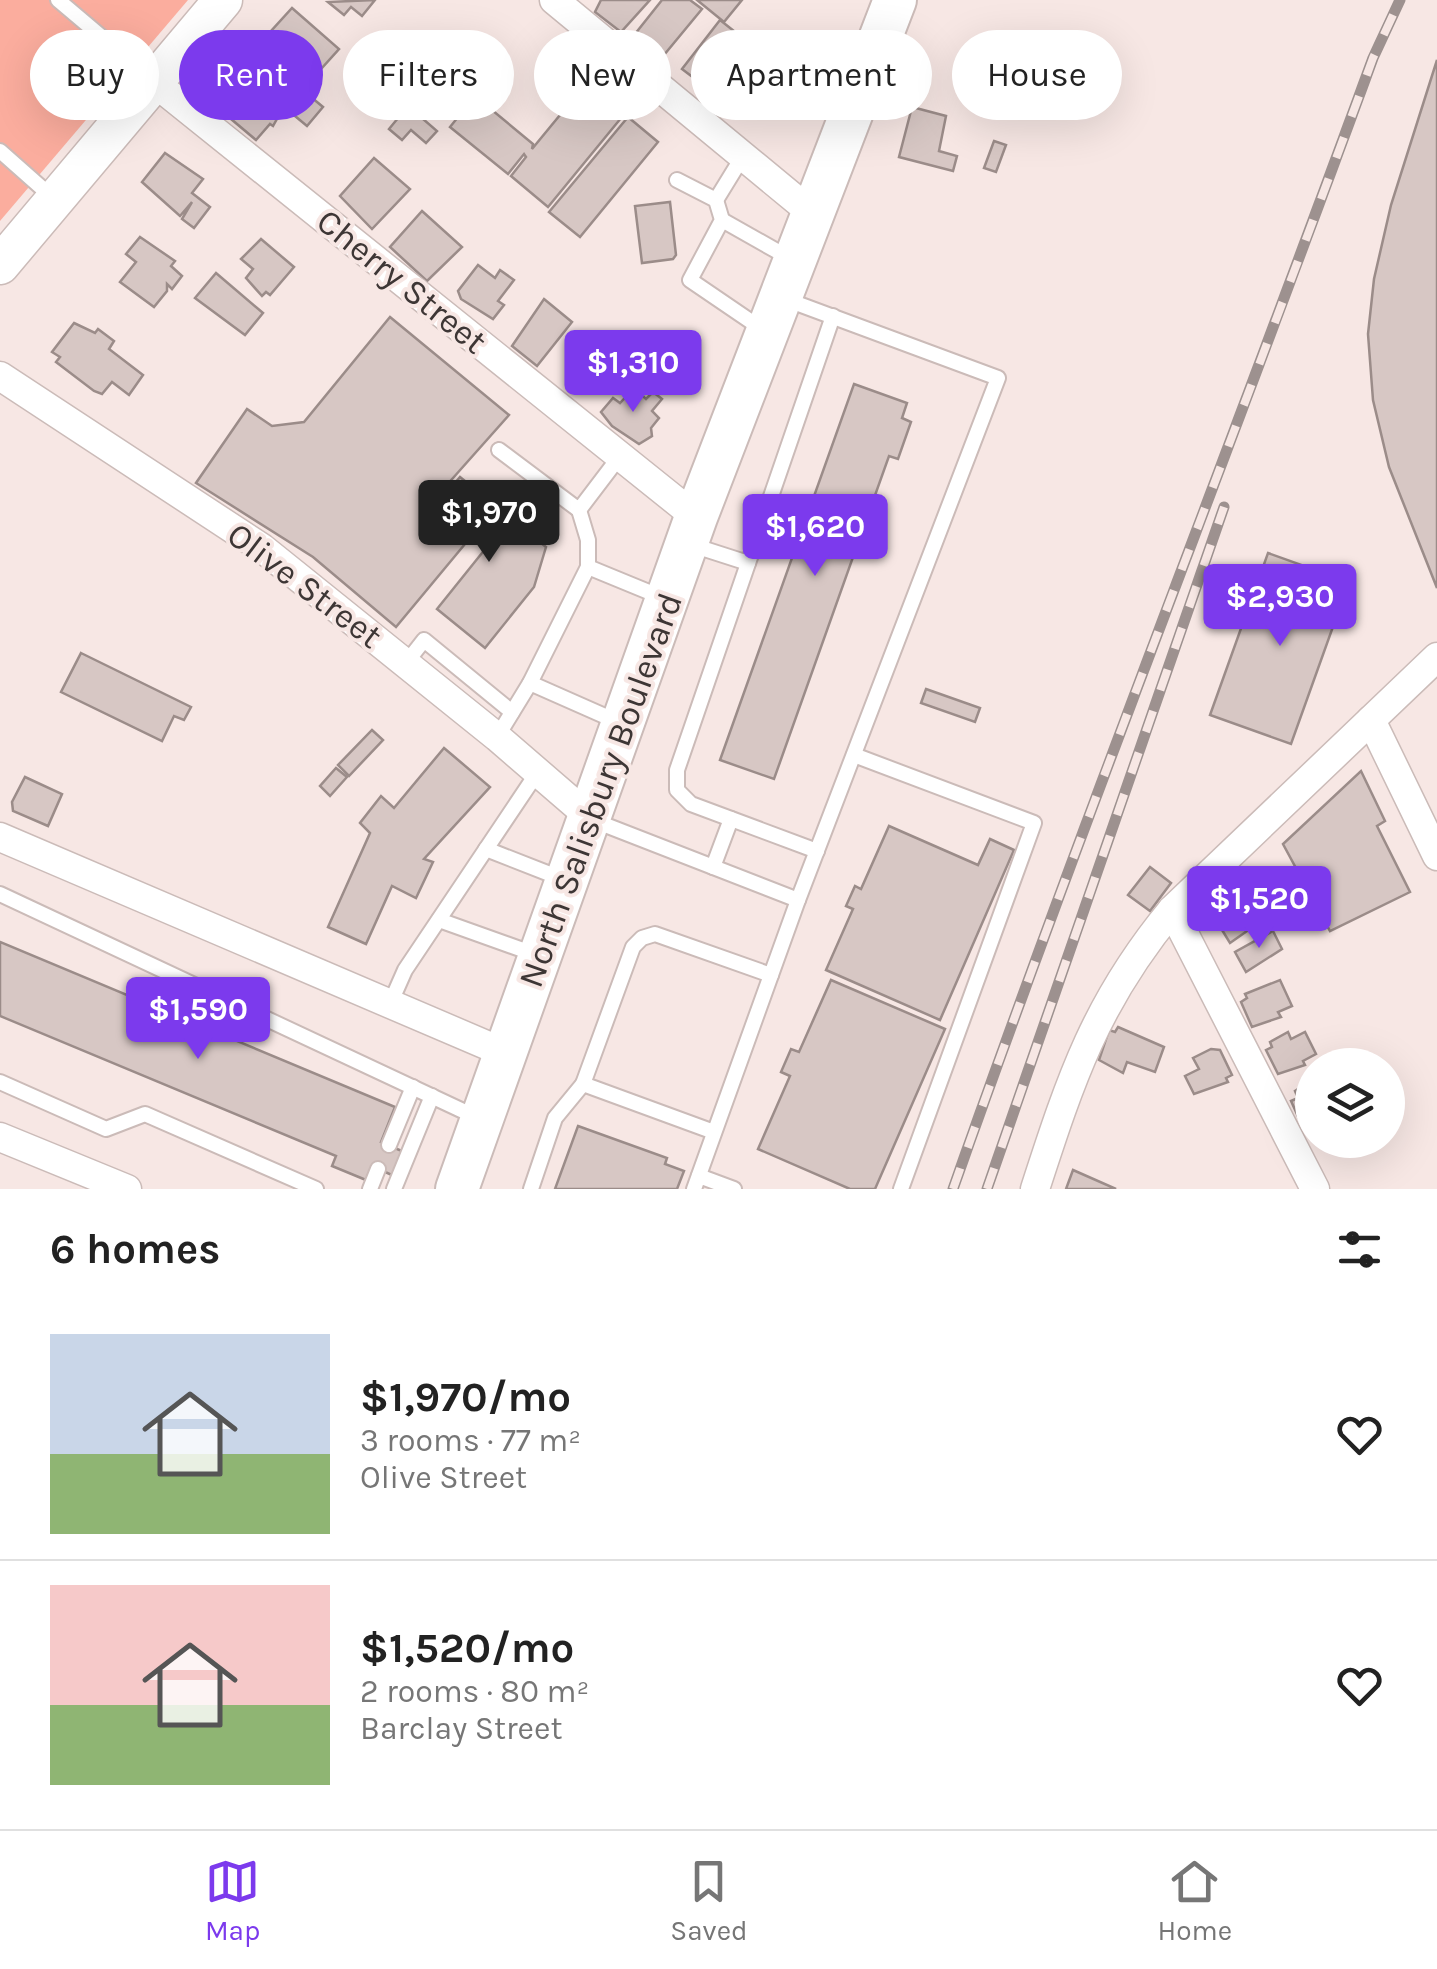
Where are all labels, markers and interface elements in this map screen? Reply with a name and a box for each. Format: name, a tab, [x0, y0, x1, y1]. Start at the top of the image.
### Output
chip: Buy	[30, 30, 159, 120]
chip: Rent	[179, 30, 323, 120]
chip: Filters	[343, 30, 514, 120]
chip: New	[534, 30, 671, 120]
chip: Apartment	[691, 30, 932, 120]
chip: House	[952, 30, 1122, 120]
street label: Cherry Street	[309, 200, 495, 362]
pin: $1,310	[552, 330, 714, 415]
text: $1,310	[586, 344, 680, 381]
pin: $1,970	[408, 480, 570, 565]
text: $1,970	[440, 494, 538, 531]
pin: $1,620	[734, 494, 896, 579]
text: $1,620	[765, 508, 865, 545]
street label: Olive Street	[219, 514, 390, 657]
pin: $2,930	[1199, 564, 1361, 649]
text: $2,930	[1225, 578, 1335, 615]
street label: North Salisbury Boulevard	[510, 587, 691, 993]
pin: $1,520	[1178, 866, 1340, 951]
text: $1,520	[1209, 880, 1309, 917]
pin: $1,590	[117, 977, 279, 1062]
text: $1,590	[148, 991, 248, 1028]
map controls	[1295, 1048, 1405, 1158]
button: layers	[1295, 1048, 1405, 1158]
icon: filters	[1332, 1222, 1387, 1277]
text: 6 homes	[50, 1224, 220, 1274]
text: $1,970/mo	[360, 1372, 571, 1422]
icon: home	[130, 1374, 250, 1494]
icon: heart	[1332, 1407, 1387, 1462]
text: 3 rooms · 77 m²	[360, 1422, 581, 1459]
text: Olive Street	[360, 1459, 527, 1496]
text: $1,520/mo	[360, 1623, 574, 1673]
icon: home	[130, 1625, 250, 1745]
icon: heart	[1332, 1658, 1387, 1713]
text: 2 rooms · 80 m²	[360, 1673, 589, 1710]
text: Barclay Street	[360, 1710, 563, 1747]
tab: Map	[205, 1854, 260, 1947]
tab: Saved	[670, 1854, 748, 1947]
tab: Home	[1157, 1854, 1232, 1947]

